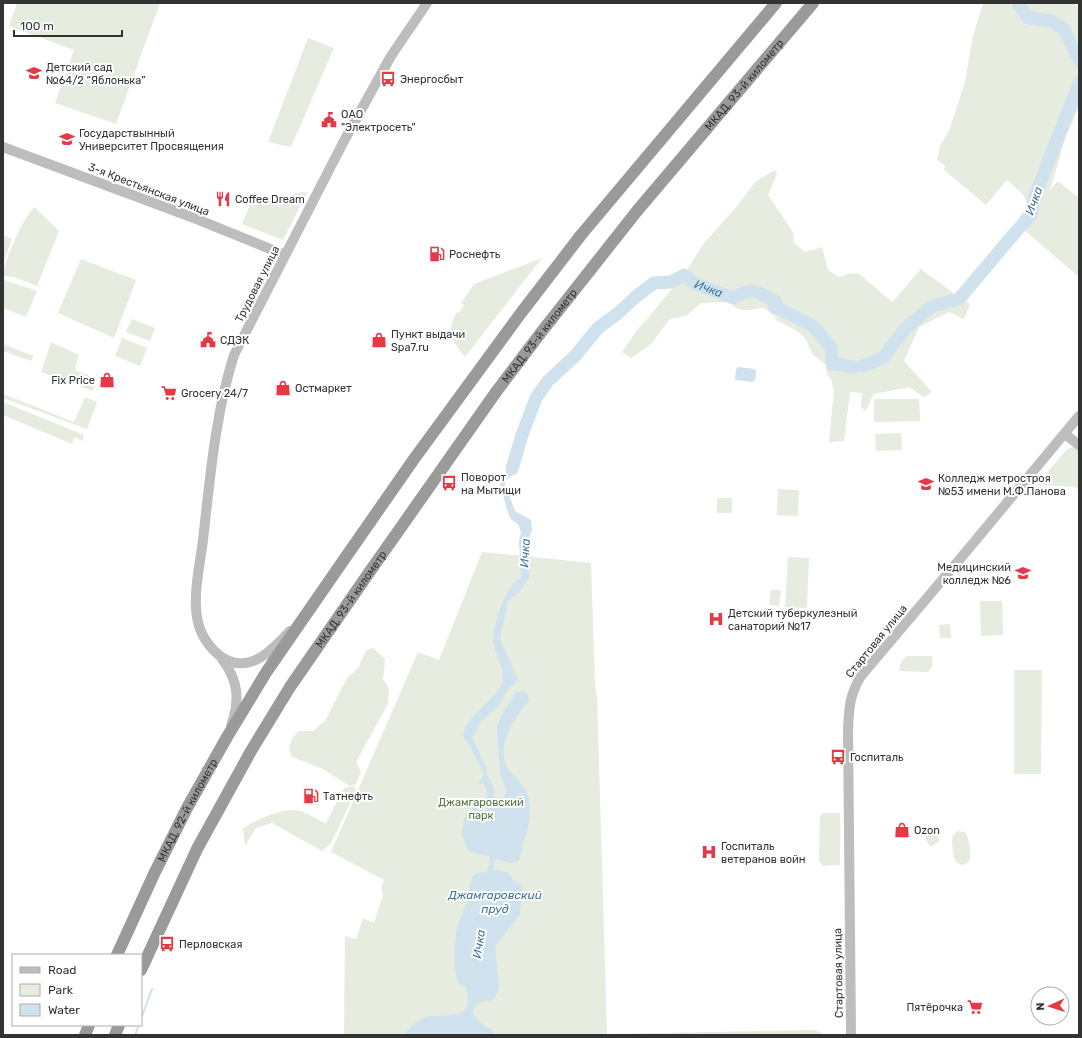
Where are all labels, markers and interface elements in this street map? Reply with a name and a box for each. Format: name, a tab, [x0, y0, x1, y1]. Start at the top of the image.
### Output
scale bar	[14, 12, 122, 38]
text: 100 m	[20, 19, 54, 33]
street label: МКАД, 93-й километр	[702, 37, 787, 133]
place label: Детский сад №64/2 “Яблонька”	[46, 61, 146, 87]
school or university icon: Детский сад №64/2 “Яблонька”	[25, 64, 43, 82]
bus stop icon: Энергосбыт	[379, 70, 397, 88]
place label: Энергосбыт	[400, 73, 464, 86]
place label: ОАО "Электросеть"	[341, 108, 416, 134]
public building icon: ОАО "Электросеть"	[320, 111, 338, 129]
place label: Государствынный Университет Просвящения	[79, 127, 224, 153]
school or university icon: Государствынный Университет Просвящения	[58, 130, 76, 148]
street label: 3-я Крестьянская улица	[86, 160, 211, 219]
water label: Ичка	[1023, 185, 1045, 217]
restaurant icon: Сoffee Dream	[214, 190, 232, 208]
place label: Сoffee Dream	[235, 193, 305, 206]
street label: Трудовая улица	[233, 244, 282, 325]
fuel station icon: Роснефть	[428, 245, 446, 263]
place label: Роснефть	[449, 248, 501, 261]
water label: Ичка	[693, 277, 725, 300]
street label: МКАД, 93-й километр	[499, 286, 580, 386]
place label: Пункт выдачи Spa7.ru	[391, 328, 465, 354]
public building icon: СДЭК	[199, 331, 217, 349]
shop icon: Пункт выдачи Spa7.ru	[370, 331, 388, 349]
place label: СДЭК	[220, 334, 249, 347]
shop icon: Fix Price	[98, 371, 116, 389]
place label: Fix Price	[51, 374, 95, 387]
shop icon: Остмаркет	[274, 379, 292, 397]
place label: Остмаркет	[295, 382, 352, 395]
supermarket icon: Grocery 24/7	[160, 384, 178, 402]
place label: Grocery 24/7	[181, 387, 248, 400]
place label: Поворот на Мытищи	[461, 471, 521, 497]
place label: Колледж метростроя №53 имени М.Ф.Панова	[938, 472, 1066, 498]
bus stop icon: Поворот на Мытищи	[440, 474, 458, 492]
school or university icon: Колледж метростроя №53 имени М.Ф.Панова	[917, 475, 935, 493]
water label: Ичка	[517, 538, 533, 568]
street label: МКАД, 93-й километр	[313, 548, 389, 651]
place label: Медицинский колледж №6	[937, 561, 1011, 587]
school or university icon: Медицинский колледж №6	[1014, 564, 1032, 582]
street label: Стартовая улица	[843, 602, 910, 680]
place label: Детский туберкулезный санаторий №17	[728, 607, 857, 633]
hospital icon: Детский туберкулезный санаторий №17	[707, 610, 725, 628]
bus stop icon: Госпиталь	[829, 748, 847, 766]
place label: Госпиталь	[850, 751, 904, 764]
street label: МКАД, 92-й километр	[155, 757, 220, 864]
fuel station icon: Татнефть	[302, 787, 320, 805]
place label: Татнефть	[323, 790, 373, 803]
park label: Джамгаровский парк	[438, 796, 524, 822]
shop icon: Ozon	[893, 821, 911, 839]
place label: Ozon	[914, 824, 940, 837]
place label: Госпиталь ветеранов войн	[721, 840, 806, 866]
hospital icon: Госпиталь ветеранов войн	[700, 843, 718, 861]
water label: Джамгаровский пруд	[447, 888, 542, 916]
street label: Стартовая улица	[831, 928, 846, 1018]
water label: Ичка	[470, 929, 488, 959]
bus stop icon: Перловская	[158, 935, 176, 953]
place label: Перловская	[179, 938, 242, 951]
legend	[12, 954, 142, 1026]
text: Road	[48, 963, 76, 977]
text: Park	[48, 983, 74, 997]
north arrow	[1030, 986, 1070, 1026]
supermarket icon: Пятёрочка	[966, 998, 984, 1016]
place label: Пятёрочка	[906, 1001, 963, 1014]
text: N	[1034, 1002, 1047, 1011]
text: Water	[48, 1003, 80, 1017]

